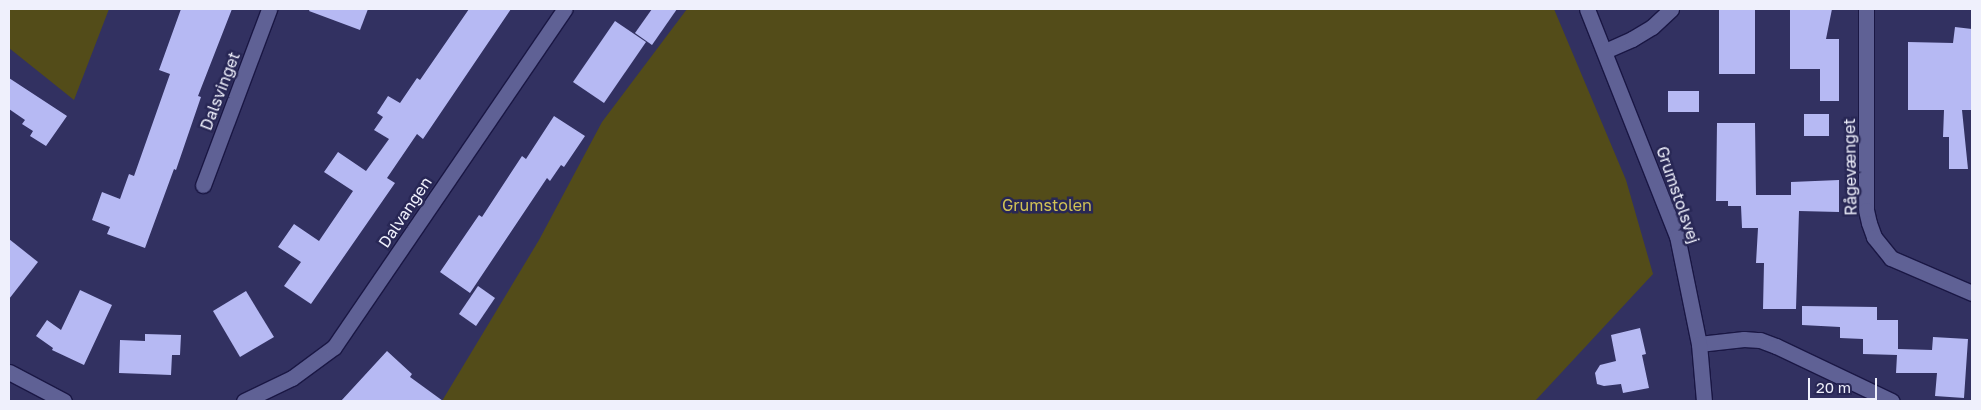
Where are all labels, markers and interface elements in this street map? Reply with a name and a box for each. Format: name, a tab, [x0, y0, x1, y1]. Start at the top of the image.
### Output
street label: Dalsvinget	[196, 49, 244, 133]
street label: Rågevænget	[1840, 118, 1860, 216]
street label: Grumstolsvej	[1652, 144, 1704, 246]
street label: Dalvangen	[374, 173, 436, 251]
park label: Grumstolen	[1002, 195, 1092, 215]
scale bar	[1811, 368, 1880, 400]
text: 20 m	[1816, 378, 1851, 396]

